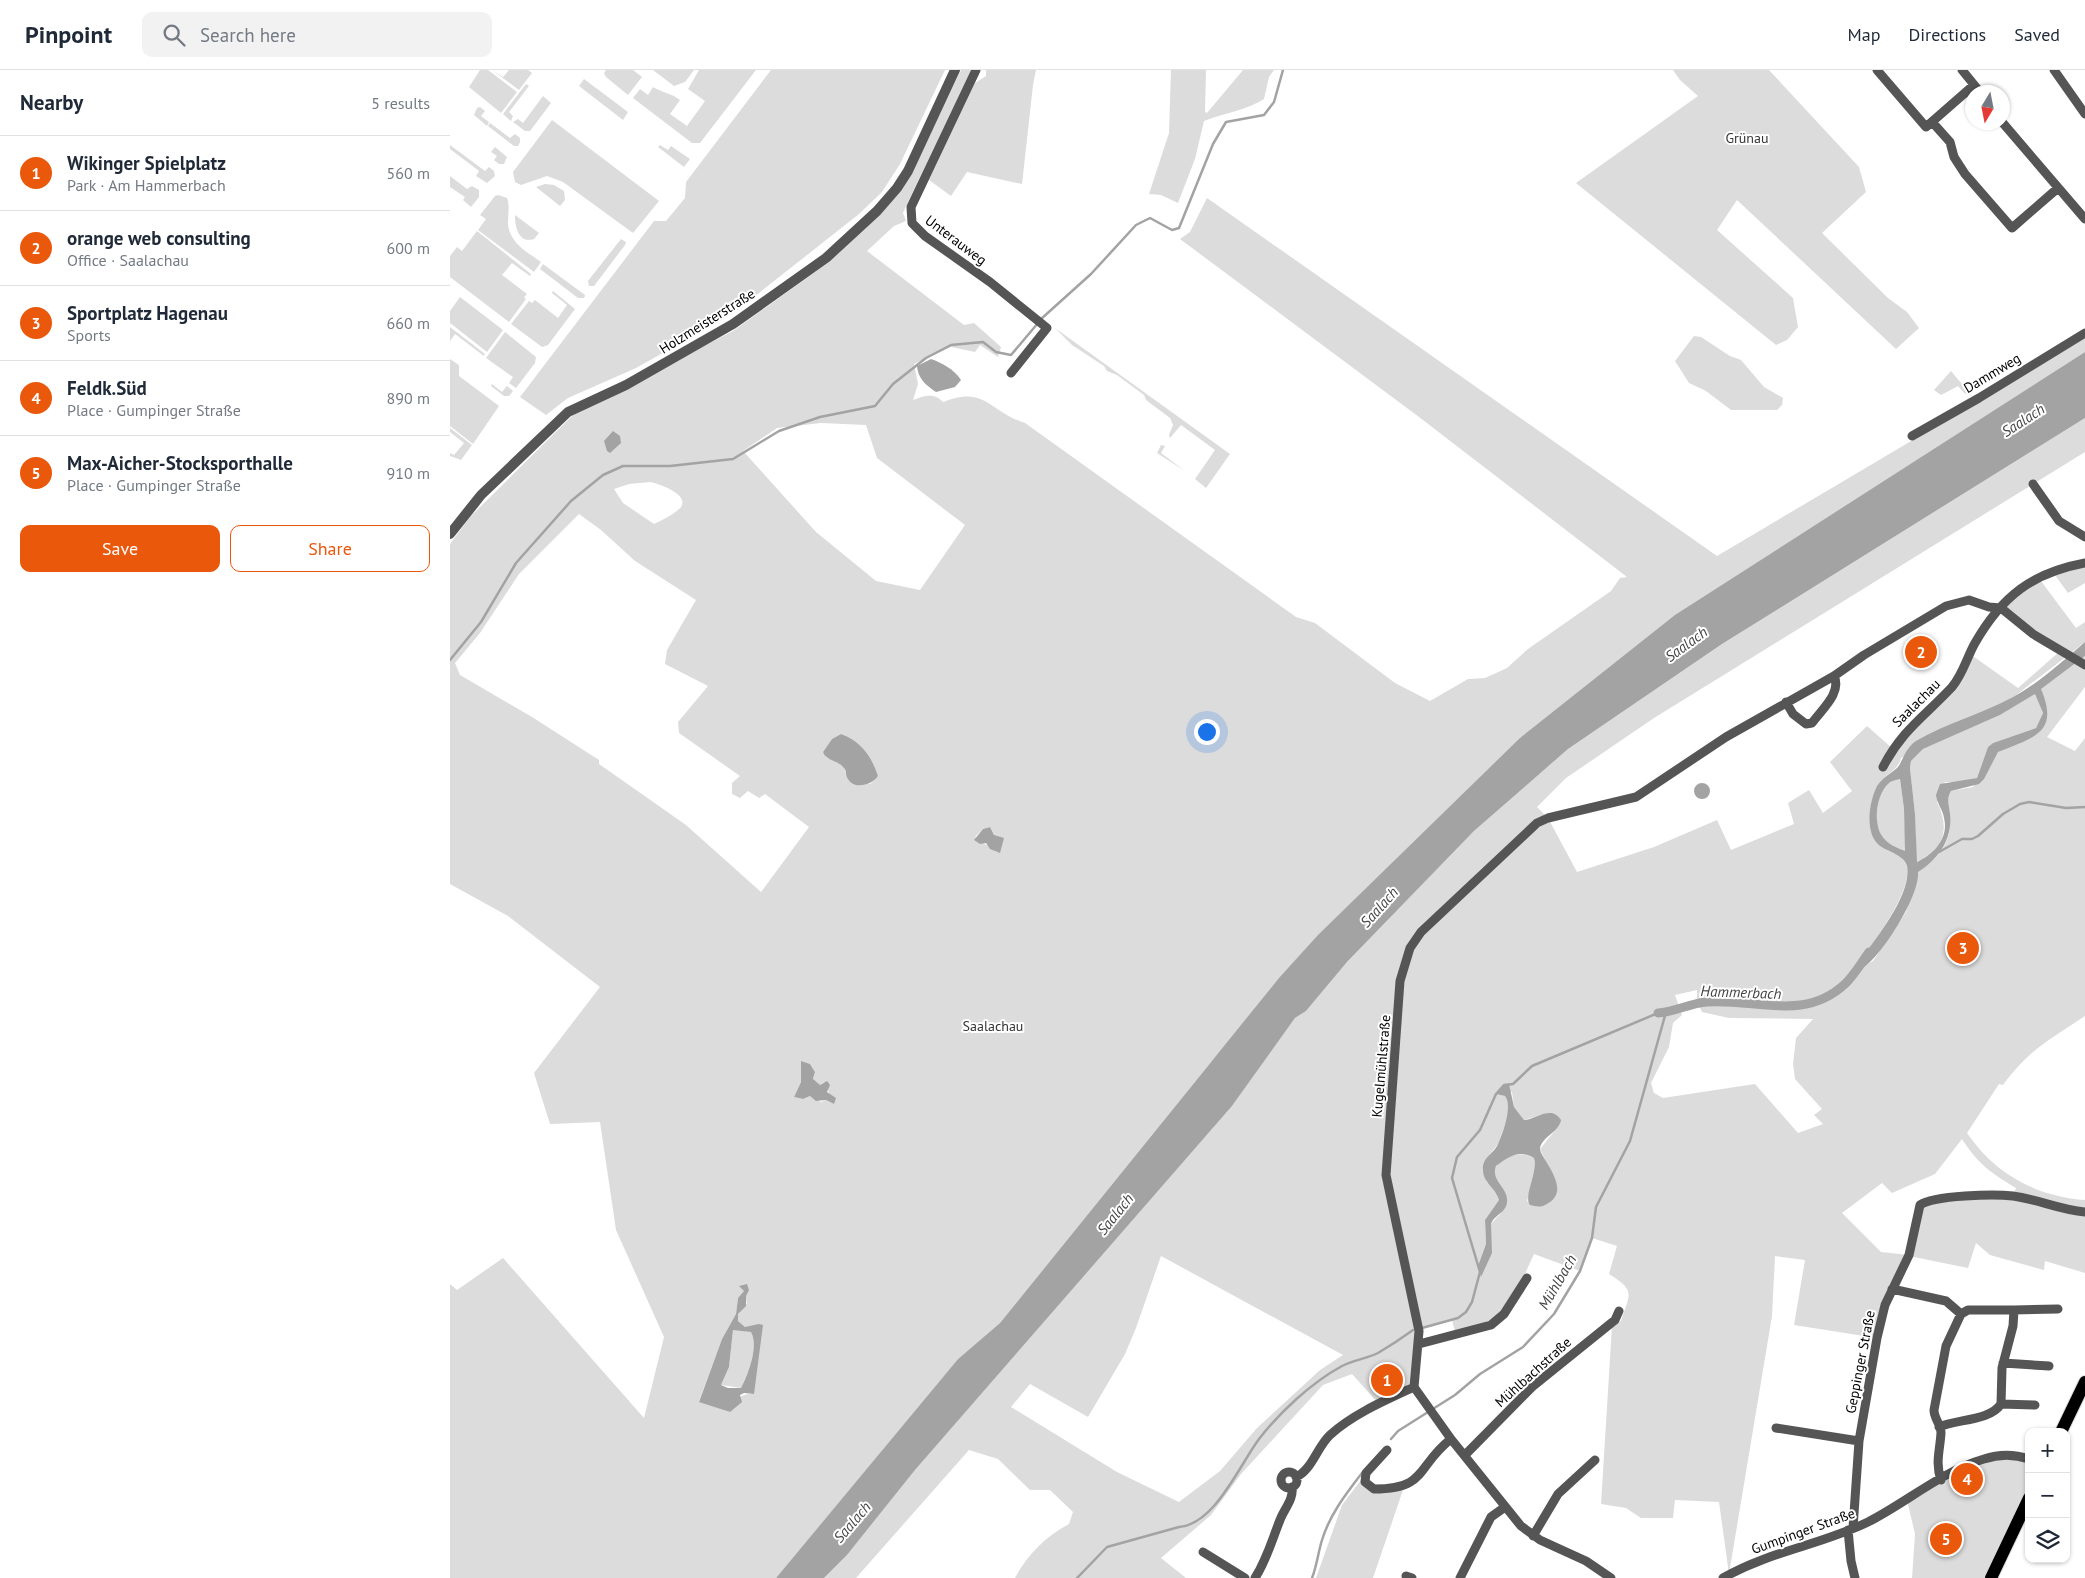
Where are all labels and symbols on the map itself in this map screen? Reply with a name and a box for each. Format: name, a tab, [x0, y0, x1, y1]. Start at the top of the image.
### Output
north arrow	[1965, 85, 2010, 130]
park label: Grünau	[1725, 129, 1769, 147]
street label: Unterauweg	[922, 211, 990, 269]
street label: Holzmeisterstraße	[656, 284, 758, 358]
street label: Dammweg	[1960, 349, 2024, 397]
water label: Saalach	[1998, 399, 2048, 441]
water label: Saalach	[1661, 622, 1711, 666]
pin: 2	[1905, 633, 1937, 671]
street label: Saalachau	[1888, 675, 1944, 731]
your location	[1194, 719, 1220, 745]
water label: Saalach	[1356, 883, 1402, 931]
pin: 3	[1947, 929, 1979, 967]
water label: Hammerbach	[1700, 981, 1782, 1003]
street label: Kugelmühlstraße	[1368, 1014, 1394, 1118]
park label: Saalachau	[963, 1017, 1023, 1035]
water label: Saalach	[1093, 1189, 1137, 1239]
water label: Mühlbach	[1534, 1251, 1580, 1313]
street label: Geppinger Straße	[1841, 1309, 1879, 1415]
street label: Mühlbachstraße	[1491, 1333, 1575, 1411]
pin: 1	[1371, 1361, 1403, 1399]
pin: 4	[1951, 1460, 1983, 1498]
water label: Saalach	[829, 1498, 875, 1546]
street label: Gumpinger Straße	[1749, 1504, 1857, 1558]
pin: 5	[1930, 1520, 1962, 1558]

